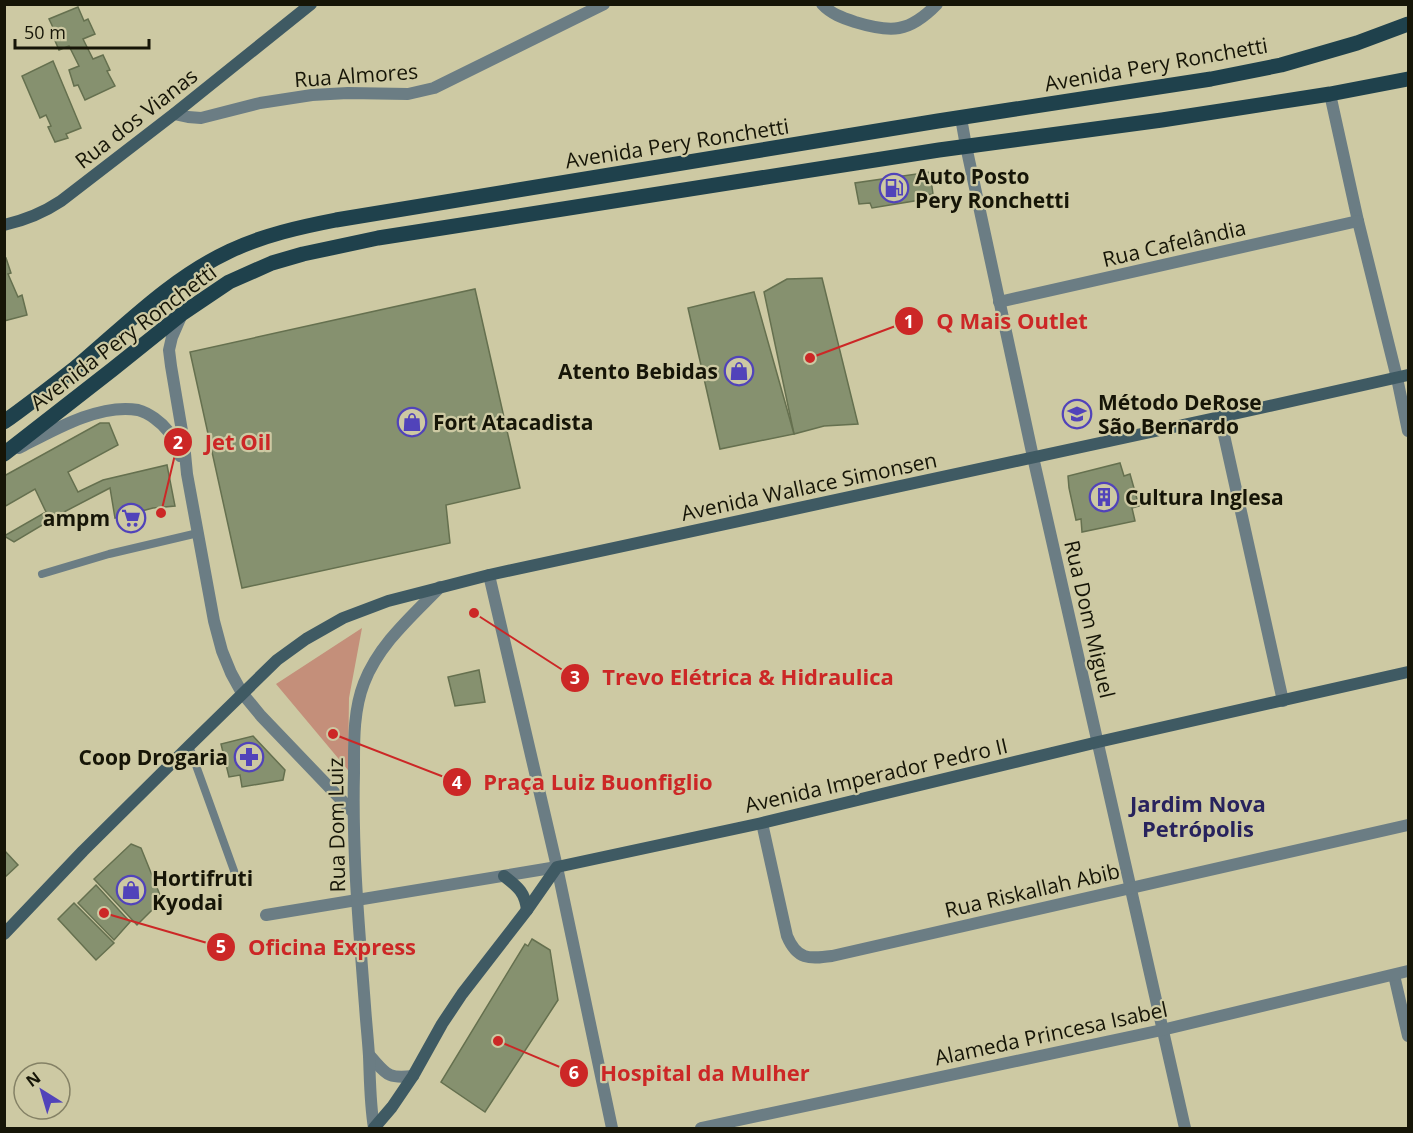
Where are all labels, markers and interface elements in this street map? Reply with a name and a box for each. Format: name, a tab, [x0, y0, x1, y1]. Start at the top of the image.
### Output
scale bar	[15, 12, 148, 50]
text: 50 m	[24, 20, 66, 44]
street label: Avenida Pery Ronchetti	[1042, 31, 1270, 97]
street label: Rua Almores	[293, 57, 419, 93]
street label: Rua dos Vianas	[69, 61, 203, 175]
street label: Avenida Pery Ronchetti	[563, 111, 791, 175]
place label: Auto Posto Pery Ronchetti	[915, 162, 1070, 214]
fuel station icon: Auto Posto Pery Ronchetti	[878, 172, 910, 204]
street label: Rua Cafelândia	[1100, 213, 1248, 273]
street label: Avenida Pery Ronchetti	[24, 258, 222, 416]
callout: Q Mais Outlet	[894, 301, 1099, 341]
text: Q Mais Outlet	[936, 305, 1088, 335]
text: 1	[904, 309, 914, 333]
shop icon: Atento Bebidas	[723, 355, 755, 387]
place label: Atento Bebidas	[558, 357, 718, 385]
place label: Método DeRose São Bernardo	[1098, 388, 1262, 440]
school or university icon: Método DeRose São Bernardo	[1061, 398, 1093, 430]
shop icon: Fort Atacadista	[396, 406, 428, 438]
place label: Fort Atacadista	[433, 408, 593, 436]
callout: Jet Oil	[163, 422, 283, 462]
text: Jet Oil	[203, 426, 271, 456]
text: 2	[173, 430, 183, 454]
street label: Avenida Wallace Simonsen	[679, 445, 939, 527]
building icon: Cultura Inglesa	[1088, 481, 1120, 513]
place label: Cultura Inglesa	[1125, 483, 1284, 511]
supermarket icon: ampm	[115, 502, 147, 534]
place label: ampm	[43, 504, 110, 532]
street label: Rua Dom Miguel	[1058, 537, 1122, 701]
callout: Trevo Elétrica & Hidraulica	[560, 658, 906, 698]
text: Trevo Elétrica & Hidraulica	[602, 661, 894, 691]
text: 3	[570, 665, 580, 689]
street label: Avenida Imperador Pedro II	[742, 731, 1010, 819]
pharmacy icon: Coop Drogaria	[233, 741, 265, 773]
place label: Coop Drogaria	[79, 743, 228, 771]
street label: Rua Dom Luiz	[321, 757, 351, 893]
callout: Praça Luiz Buonfiglio	[442, 762, 725, 802]
text: Praça Luiz Buonfiglio	[483, 766, 713, 796]
text: 4	[452, 770, 462, 794]
district label: Jardim Nova Petrópolis	[1128, 788, 1266, 843]
street label: Rua Riskallah Abib	[942, 856, 1122, 924]
place label: Hortifruti Kyodai	[152, 864, 253, 916]
shop icon: Hortifruti Kyodai	[115, 874, 147, 906]
callout: Oficina Express	[206, 927, 428, 967]
text: Oficina Express	[248, 931, 416, 961]
text: 5	[216, 934, 226, 958]
street label: Alameda Princesa Isabel	[932, 995, 1170, 1071]
callout: Hospital da Mulher	[559, 1053, 822, 1093]
text: Hospital da Mulher	[600, 1057, 810, 1087]
text: 6	[569, 1060, 579, 1084]
north arrow	[12, 1061, 72, 1121]
text: N	[21, 1066, 45, 1092]

